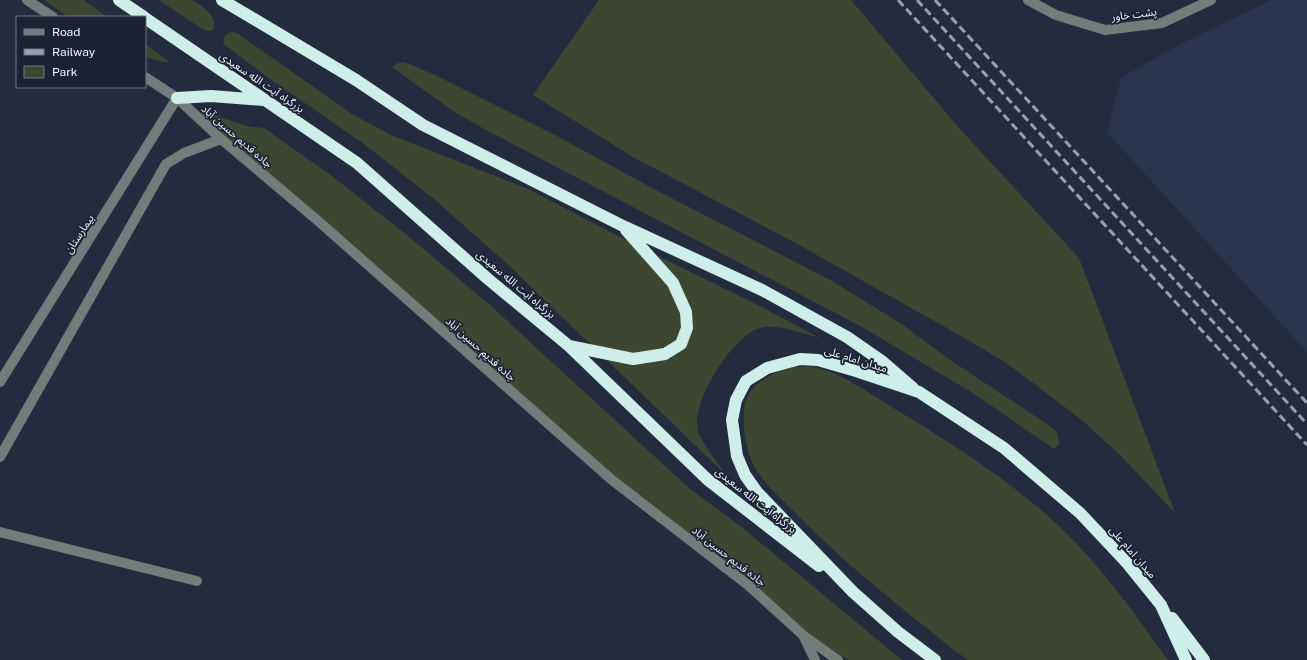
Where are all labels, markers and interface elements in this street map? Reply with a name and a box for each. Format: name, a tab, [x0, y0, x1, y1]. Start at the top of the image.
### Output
street label: پشت خاور	[1109, 5, 1158, 25]
legend	[16, 16, 146, 88]
text: Road	[52, 25, 80, 39]
text: Railway	[52, 45, 96, 59]
street label: بزرگراه آیت الله سعیدی	[217, 49, 307, 116]
text: Park	[52, 65, 78, 79]
street label: جاده قدیم حسین آباد	[197, 102, 275, 173]
street label: بیمارستان	[62, 212, 97, 256]
street label: بزرگراه آیت الله سعیدی	[473, 247, 558, 321]
street label: جاده قدیم حسین آباد	[442, 315, 519, 386]
street label: میدان امام علی	[823, 344, 889, 376]
street label: بزرگراه آیت الله سعیدی	[713, 465, 799, 536]
street label: جاده قدیم حسین آباد	[688, 524, 768, 591]
street label: میدان امام علی	[1106, 524, 1159, 582]

